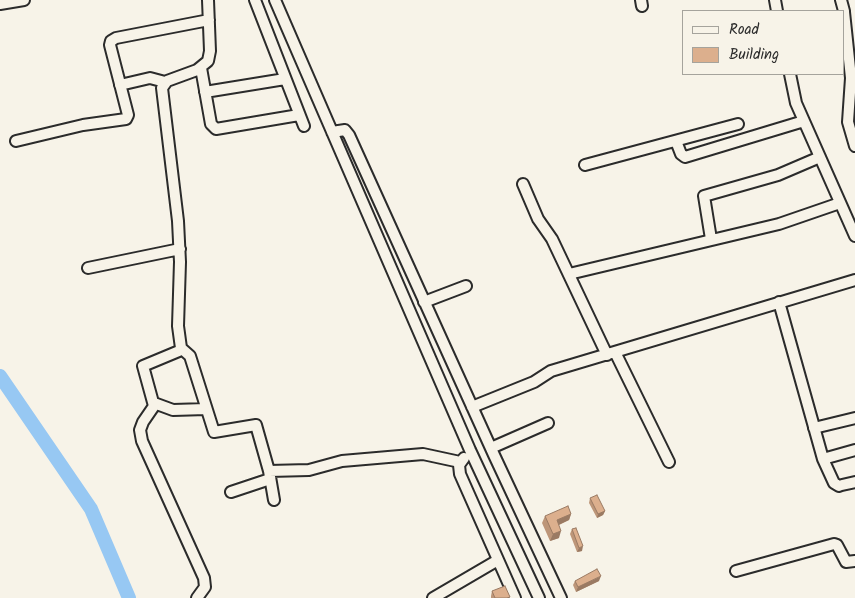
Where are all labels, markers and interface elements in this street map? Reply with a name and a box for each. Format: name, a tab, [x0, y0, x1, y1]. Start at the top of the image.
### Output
legend	[682, 10, 845, 75]
text: Road	[729, 18, 759, 42]
text: Building	[729, 43, 779, 67]

